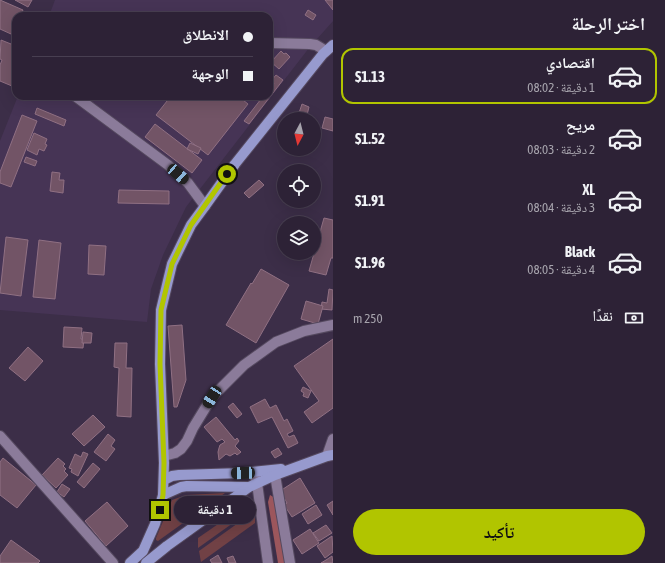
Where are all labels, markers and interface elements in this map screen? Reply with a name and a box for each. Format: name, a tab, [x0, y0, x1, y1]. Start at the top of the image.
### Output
text: اختر الرحلة	[572, 13, 645, 34]
text: الانطلاق	[183, 26, 229, 43]
text: اقتصادي	[546, 54, 595, 71]
icon: car	[607, 58, 643, 94]
text: الوجهة	[191, 65, 229, 82]
text: $1.13	[355, 68, 385, 85]
text: 1 دقيقة · 08:02	[527, 80, 595, 95]
north arrow	[277, 112, 321, 156]
map controls	[277, 112, 321, 260]
text: مريح	[566, 116, 595, 133]
icon: car	[607, 120, 643, 156]
text: $1.52	[355, 130, 385, 147]
text: 2 دقيقة · 08:03	[527, 142, 595, 157]
car	[165, 162, 191, 186]
button: locate	[277, 164, 321, 208]
route start	[218, 165, 236, 183]
text: XL	[582, 181, 595, 198]
icon: car	[607, 182, 643, 218]
text: $1.91	[355, 192, 385, 209]
text: 3 دقيقة · 08:04	[527, 200, 595, 215]
button: layers	[277, 216, 321, 260]
text: Black	[565, 243, 595, 260]
icon: car	[607, 244, 643, 280]
text: $1.96	[355, 254, 385, 271]
text: 4 دقيقة · 08:05	[527, 262, 595, 277]
text: نقدًا	[592, 307, 613, 324]
icon: cash	[623, 307, 645, 329]
text: 250 m	[353, 311, 383, 326]
car	[200, 384, 224, 410]
car	[231, 467, 255, 479]
callout: 1 دقيقة	[174, 496, 256, 524]
route end	[151, 501, 169, 519]
text: 1 دقيقة	[197, 502, 233, 517]
button: تأكيد	[353, 509, 645, 555]

